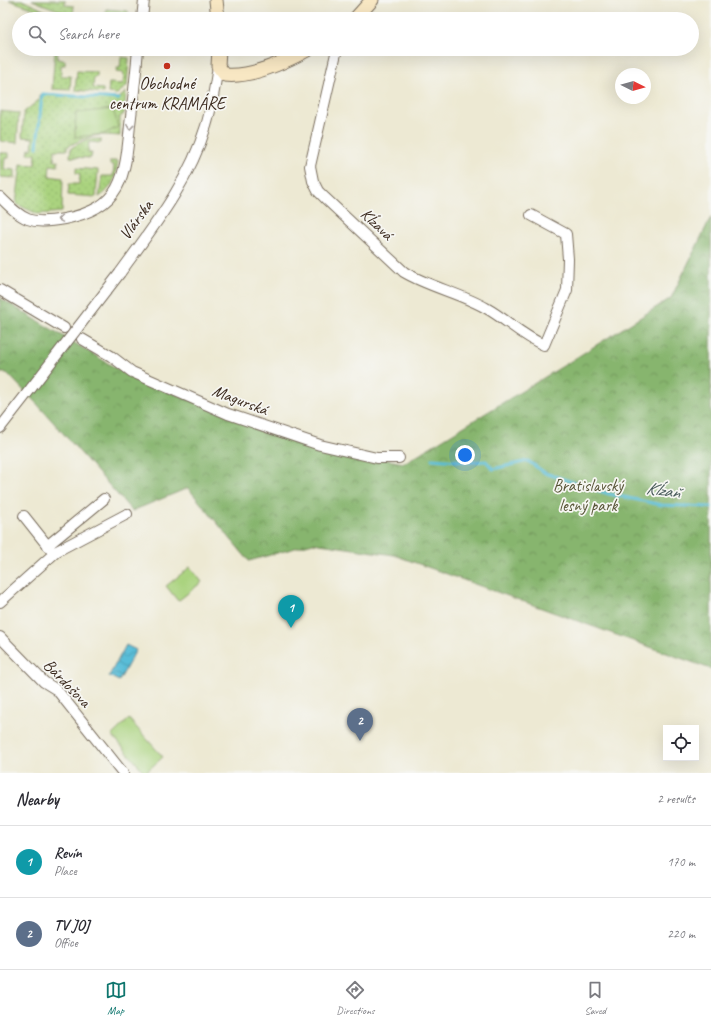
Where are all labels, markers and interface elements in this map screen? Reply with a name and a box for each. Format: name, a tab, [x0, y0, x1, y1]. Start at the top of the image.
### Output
search box	[12, 12, 699, 56]
icon: search	[26, 23, 48, 45]
text: Search here	[58, 25, 119, 44]
marker: Obchodné centrum KRAMÁRE	[162, 61, 172, 71]
north arrow	[615, 68, 651, 104]
place label: Obchodné centrum KRAMÁRE	[109, 73, 227, 114]
one-way arrow	[126, 124, 135, 130]
street label: Vlárska	[115, 195, 158, 244]
street label: Kĺzavá	[356, 204, 399, 246]
one-way arrow	[57, 215, 64, 223]
street label: Magurská	[209, 380, 272, 421]
your location	[455, 445, 475, 465]
park label: Bratislavský lesný park	[553, 475, 625, 516]
water label: Kĺzaň	[645, 477, 685, 504]
pin: 1	[278, 595, 304, 628]
street label: Bárdošova	[39, 654, 96, 713]
pin: 2	[347, 708, 373, 741]
map controls	[663, 725, 699, 761]
button: locate	[663, 725, 699, 761]
text: Nearby	[16, 789, 59, 810]
text: 2 results	[657, 791, 695, 807]
text: Revín	[54, 844, 82, 863]
text: 1	[26, 854, 32, 870]
text: 170 m	[667, 854, 695, 870]
text: Place	[54, 863, 77, 879]
text: TV JOJ	[54, 916, 89, 935]
text: 2	[26, 926, 32, 942]
text: 220 m	[667, 926, 695, 942]
text: Office	[54, 935, 78, 951]
tab: Map	[105, 979, 127, 1017]
tab: Directions	[336, 979, 375, 1017]
tab: Saved	[584, 979, 606, 1017]

